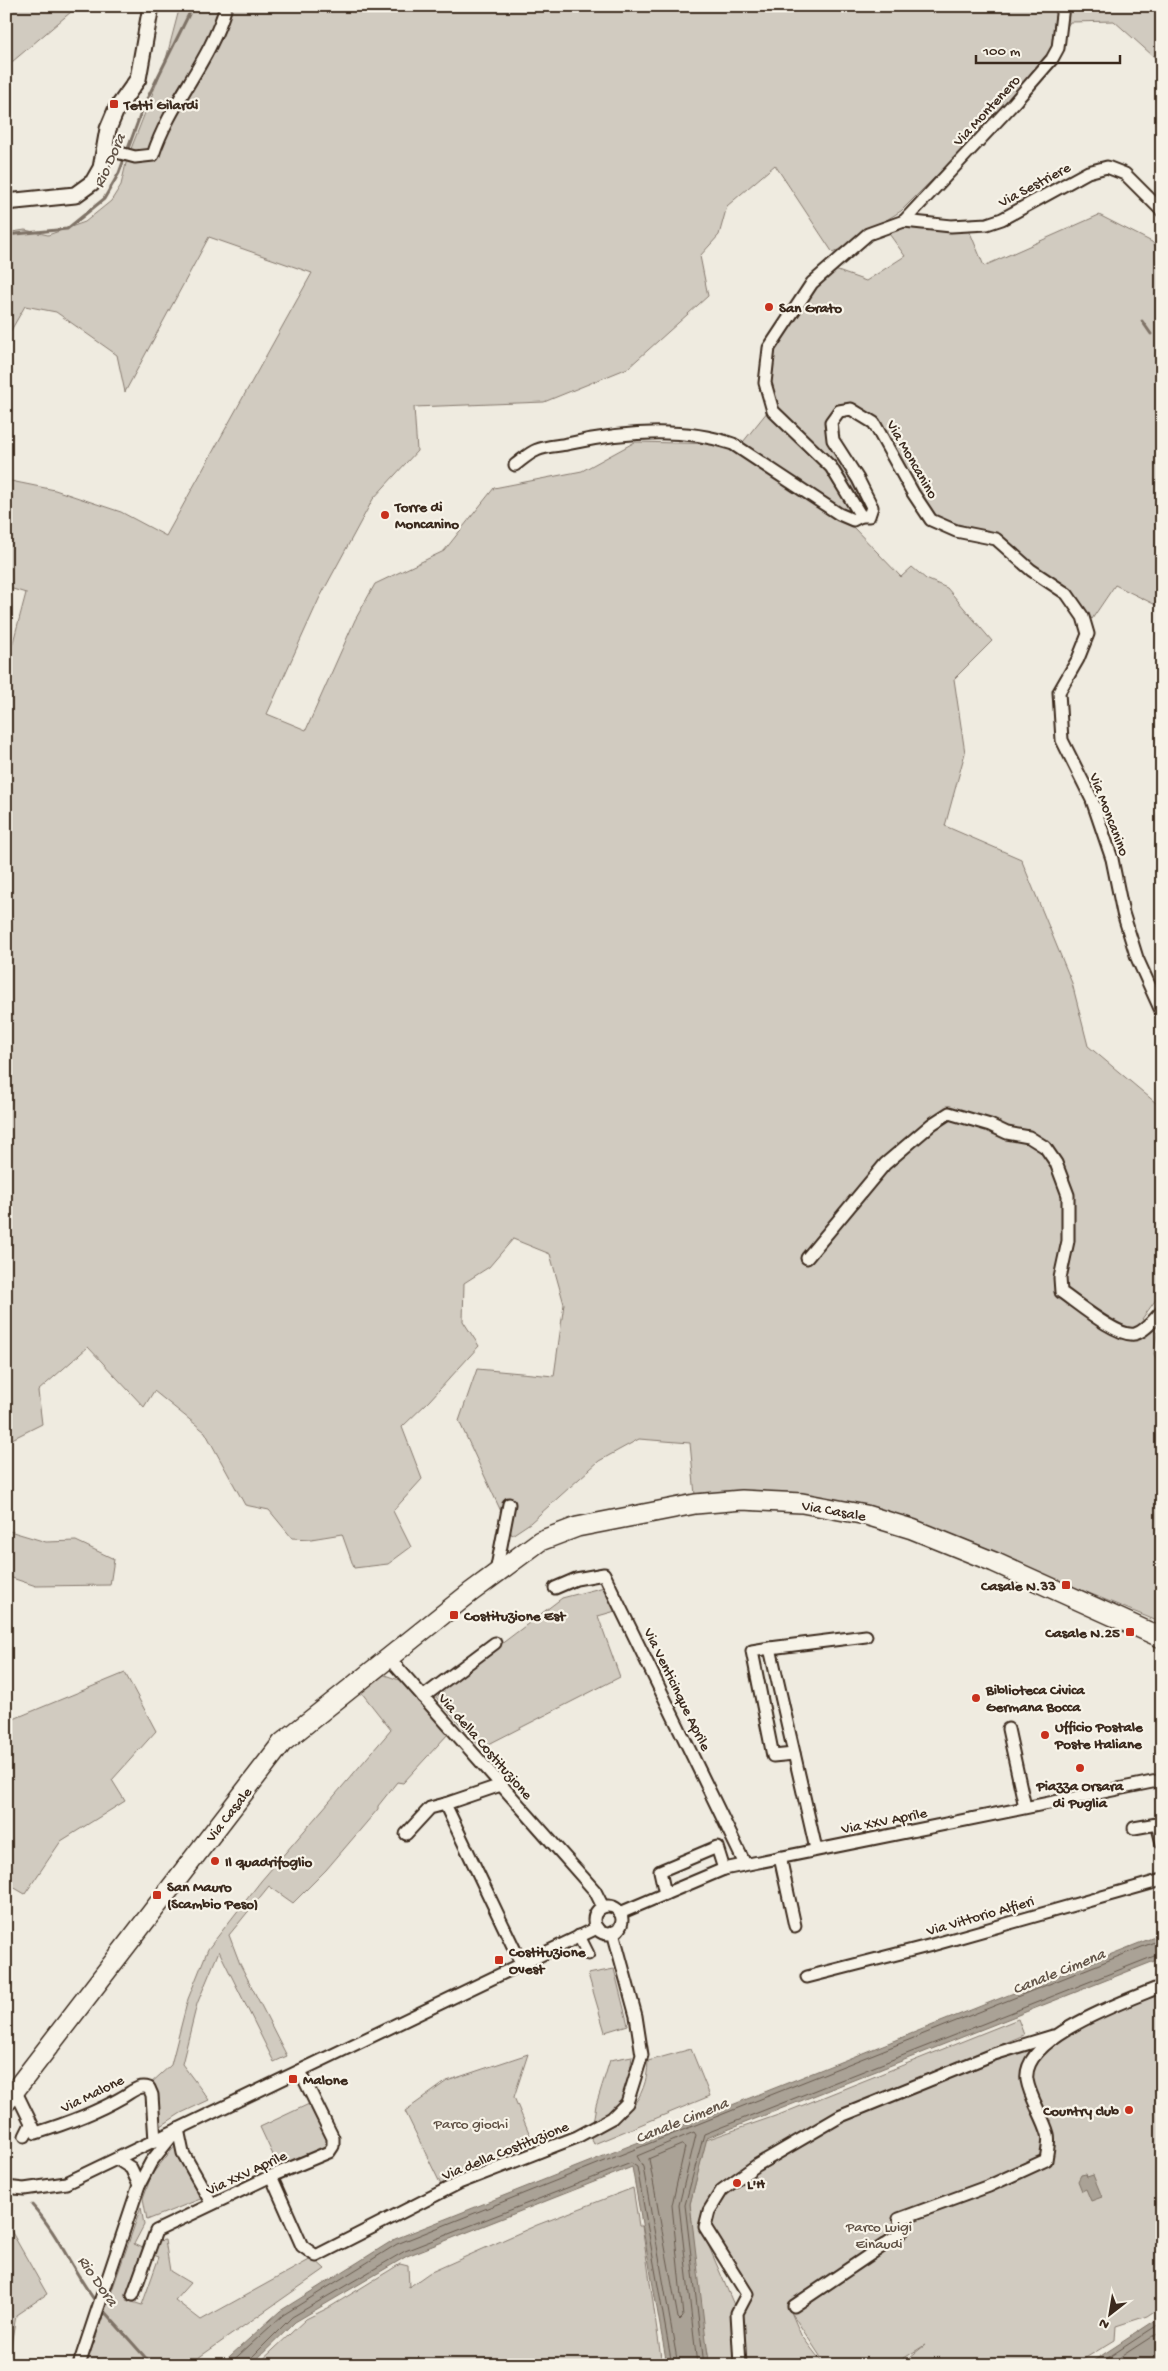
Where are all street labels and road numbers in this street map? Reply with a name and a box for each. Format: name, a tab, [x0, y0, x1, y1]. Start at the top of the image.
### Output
street label: Via Montenero	[949, 72, 1025, 151]
street label: Via Sestriere	[995, 159, 1074, 213]
street label: Via Moncanino	[881, 417, 941, 503]
street label: Via Moncanino	[1084, 770, 1132, 859]
street label: Via Casale	[799, 1497, 867, 1527]
street label: Via Venticinque Aprile	[638, 1625, 714, 1755]
street label: Via della Costituzione	[433, 1690, 536, 1804]
street label: Via Casale	[202, 1784, 257, 1847]
street label: Via XXV Aprile	[839, 1805, 929, 1839]
street label: Via Vittorio Alfieri	[924, 1893, 1037, 1941]
street label: Via Malone	[57, 2072, 128, 2118]
street label: Via della Costituzione	[439, 2118, 572, 2186]
street label: Via XXV Aprile	[203, 2147, 290, 2201]

